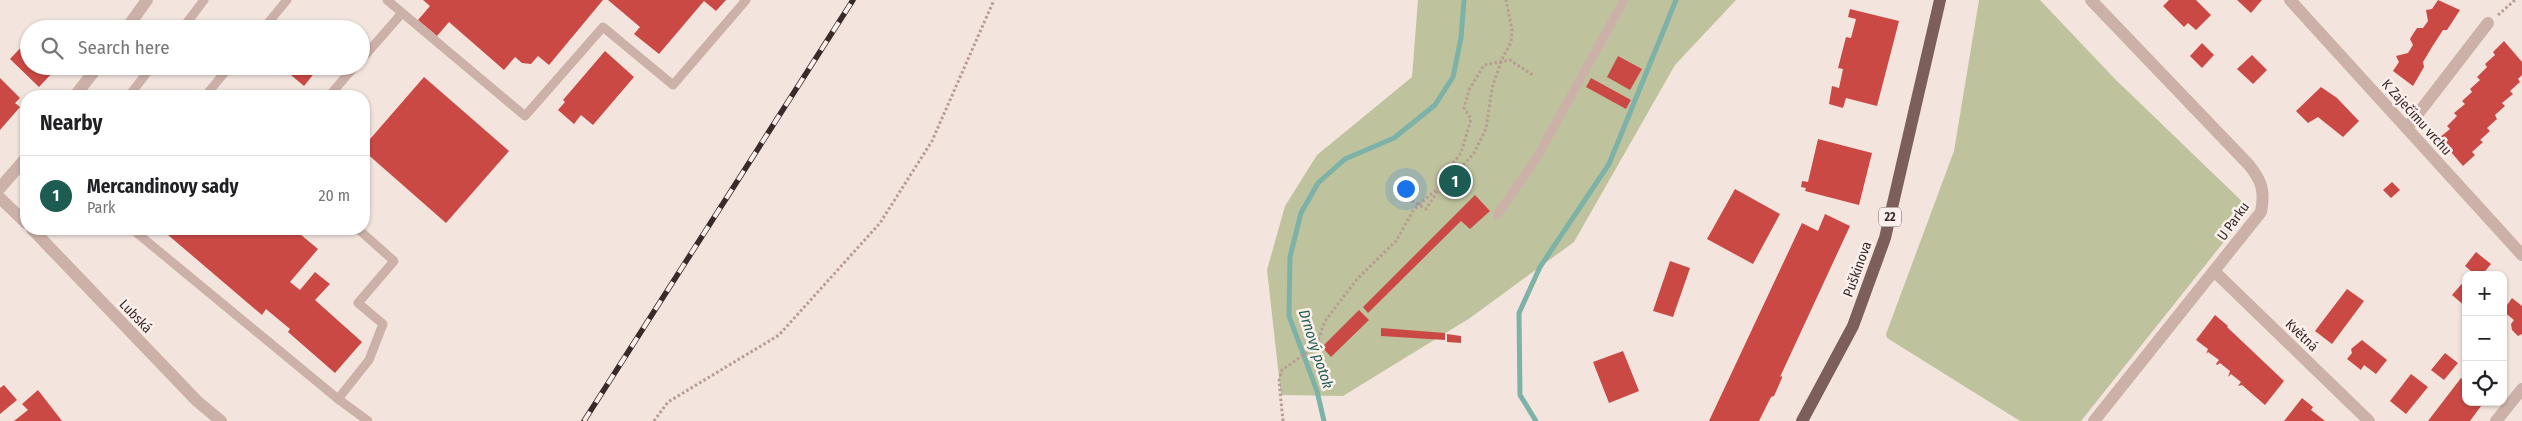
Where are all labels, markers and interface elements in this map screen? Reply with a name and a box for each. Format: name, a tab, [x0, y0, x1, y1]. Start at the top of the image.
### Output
search box	[20, 20, 370, 75]
icon: search	[38, 34, 66, 62]
text: Search here	[78, 36, 170, 59]
street label: K Zaječímu vrchu	[2378, 76, 2455, 159]
text: Nearby	[40, 110, 102, 136]
pin: 1	[1439, 162, 1471, 200]
text: Mercandinovy sady	[87, 175, 238, 198]
your location	[1393, 176, 1419, 202]
text: 1	[53, 186, 59, 205]
text: 20 m	[319, 186, 350, 205]
text: Park	[87, 198, 115, 217]
street label: U Parku	[2214, 199, 2253, 244]
road number: 22	[1879, 208, 1901, 226]
street label: Puškinova	[1840, 239, 1875, 299]
map controls	[2462, 271, 2507, 406]
button: +	[2462, 271, 2507, 316]
street label: Lubská	[116, 296, 156, 337]
water label: Drnový potok	[1295, 307, 1337, 391]
street label: Květná	[2282, 316, 2322, 355]
button: −	[2462, 316, 2507, 361]
button: locate	[2462, 361, 2507, 406]

